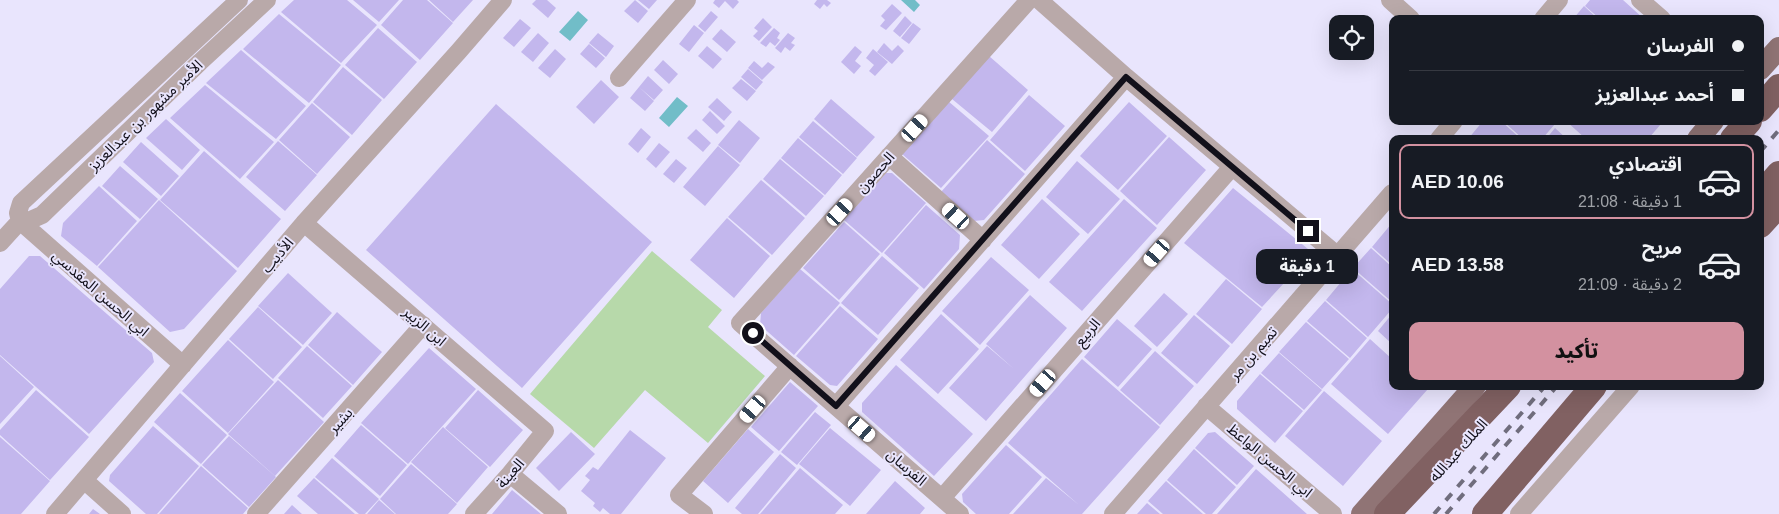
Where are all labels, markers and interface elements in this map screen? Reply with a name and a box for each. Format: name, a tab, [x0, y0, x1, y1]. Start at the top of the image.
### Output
map controls	[1329, 15, 1374, 60]
button: locate	[1329, 15, 1374, 60]
text: الفرسان	[1647, 35, 1714, 56]
street label: الأمير مشهور بن عبدالعزيز	[84, 56, 206, 175]
text: أحمد عبدالعزيز	[1596, 84, 1714, 105]
car	[899, 112, 930, 144]
street label: الحصون	[852, 148, 898, 196]
text: اقتصادي	[1609, 154, 1682, 175]
icon: car	[1697, 159, 1742, 204]
text: AED 10.06	[1411, 171, 1504, 192]
text: 1 دقيقة · 21:08	[1578, 193, 1682, 210]
car	[824, 196, 855, 228]
car	[939, 200, 972, 232]
route end	[1297, 220, 1319, 242]
street label: الأديب	[258, 234, 297, 276]
car	[1141, 237, 1172, 269]
text: مريح	[1642, 237, 1682, 258]
icon: car	[1697, 242, 1742, 287]
street label: ابي الحسن المقدسي	[47, 247, 153, 342]
callout: 1 دقيقة	[1257, 248, 1359, 284]
text: AED 13.58	[1411, 254, 1504, 275]
text: 1 دقيقة	[1279, 258, 1335, 275]
text: 2 دقيقة · 21:09	[1578, 276, 1682, 293]
street label: ابن الزبير	[399, 302, 450, 350]
street label: الربيع	[1071, 315, 1106, 352]
route start	[742, 322, 764, 344]
button: تأكيد	[1409, 322, 1744, 380]
street label: تميم بن مر	[1225, 323, 1283, 386]
car	[1027, 367, 1058, 399]
car	[737, 393, 768, 425]
street label: بشير	[324, 404, 357, 438]
car	[845, 413, 878, 445]
street label: الملك عبدالله	[1425, 415, 1491, 485]
street label: ابي الحسن الواعظ	[1222, 419, 1316, 503]
street label: الفرسان	[883, 445, 930, 490]
street label: العينة	[493, 455, 527, 491]

